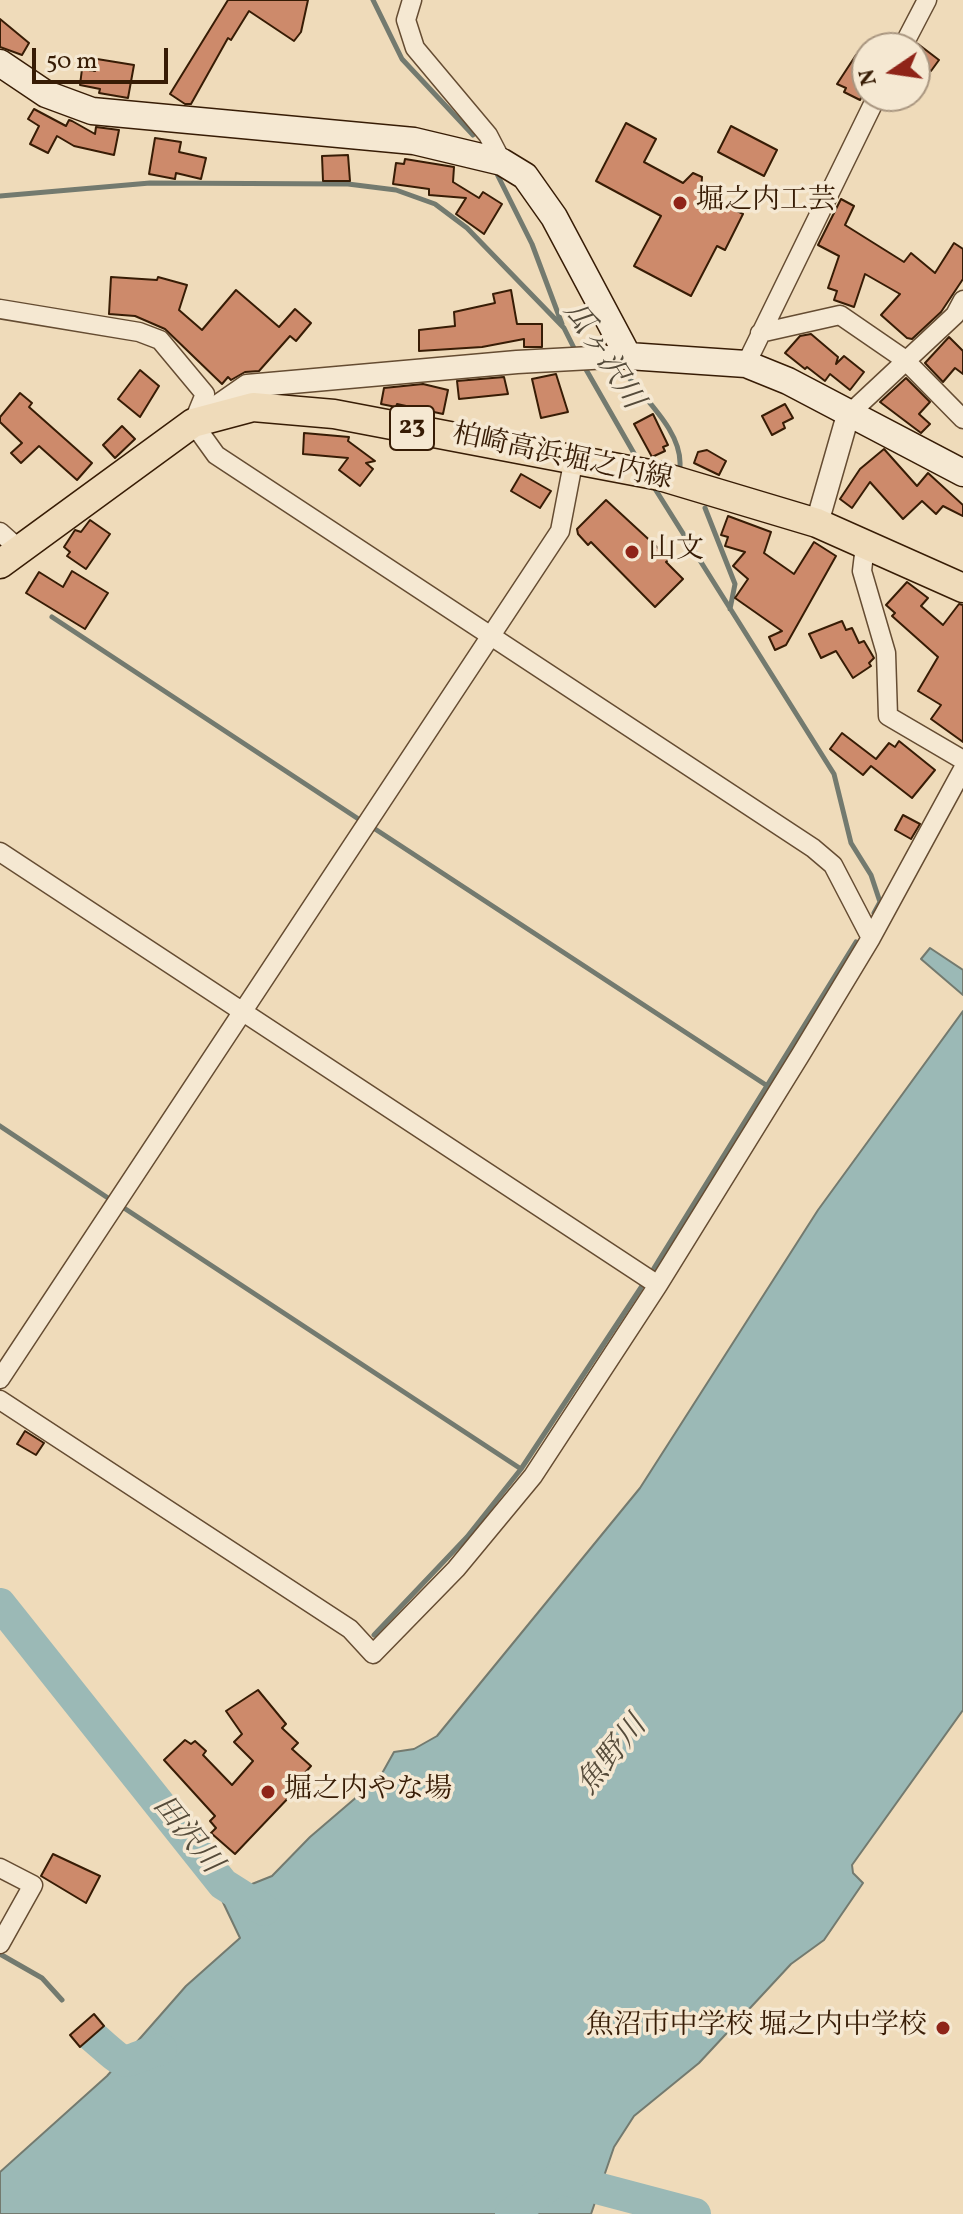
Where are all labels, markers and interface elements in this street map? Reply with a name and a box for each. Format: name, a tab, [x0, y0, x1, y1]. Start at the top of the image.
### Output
scale bar	[36, 32, 172, 82]
north arrow	[851, 32, 931, 112]
text: 50 m	[46, 45, 98, 79]
text: N	[852, 66, 886, 88]
place label: 堀之内工芸	[696, 186, 836, 220]
marker: 堀之内工芸	[671, 194, 689, 212]
water label: 瓜ヶ沢川	[553, 297, 649, 417]
road number: 23	[390, 406, 434, 450]
street label: 柏崎高浜堀之内線	[449, 419, 675, 499]
place label: 山文	[648, 535, 704, 569]
marker: 山文	[623, 543, 641, 561]
water label: 魚野川	[572, 1711, 656, 1803]
place label: 堀之内やな場	[284, 1775, 452, 1809]
marker: 堀之内やな場	[259, 1783, 277, 1801]
water label: 田沢川	[143, 1790, 227, 1882]
place label: 魚沼市中学校 堀之内中学校	[585, 2011, 927, 2045]
marker: 魚沼市中学校 堀之内中学校	[934, 2019, 952, 2037]

